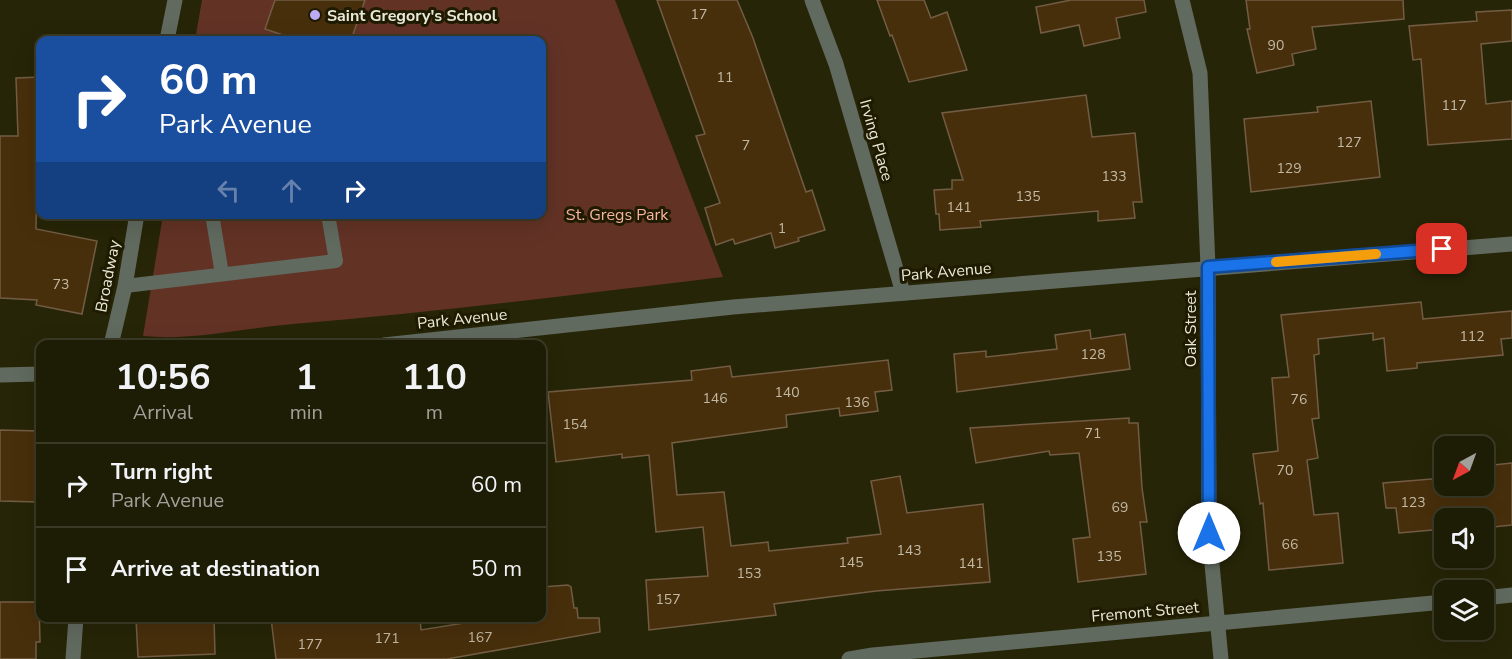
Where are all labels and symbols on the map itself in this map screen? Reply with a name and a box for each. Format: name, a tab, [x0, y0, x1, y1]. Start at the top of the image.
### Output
place label: Saint Gregory's School	[327, 5, 497, 27]
house number: 17	[691, 5, 707, 24]
marker: Saint Gregory's School	[308, 8, 322, 22]
house number: 90	[1268, 36, 1284, 55]
house number: 11	[717, 68, 733, 87]
house number: 117	[1441, 96, 1467, 115]
street label: Irving Place	[854, 97, 898, 184]
house number: 127	[1336, 133, 1362, 152]
house number: 7	[742, 136, 750, 155]
house number: 129	[1276, 159, 1302, 178]
house number: 133	[1101, 167, 1127, 186]
house number: 135	[1015, 187, 1041, 206]
house number: 141	[946, 198, 972, 217]
park label: St. Gregs Park	[566, 204, 669, 226]
house number: 1	[778, 219, 786, 238]
pin	[1416, 223, 1467, 274]
street label: Broadway	[90, 237, 126, 314]
street label: Park Avenue	[900, 257, 992, 287]
house number: 73	[53, 275, 69, 294]
street label: Oak Street	[1180, 290, 1202, 367]
street label: Park Avenue	[416, 303, 508, 335]
house number: 112	[1459, 327, 1485, 346]
house number: 128	[1080, 345, 1106, 364]
house number: 140	[774, 383, 800, 402]
house number: 146	[702, 389, 728, 408]
house number: 76	[1291, 390, 1307, 409]
house number: 136	[844, 393, 870, 412]
house number: 154	[562, 415, 588, 434]
house number: 71	[1085, 424, 1101, 443]
north arrow	[1434, 436, 1494, 496]
house number: 70	[1277, 461, 1293, 480]
house number: 123	[1400, 493, 1426, 512]
house number: 69	[1112, 498, 1128, 517]
position arrow	[1177, 501, 1241, 565]
house number: 66	[1282, 535, 1298, 554]
house number: 143	[896, 541, 922, 560]
house number: 135	[1096, 547, 1122, 566]
house number: 145	[838, 553, 864, 572]
house number: 141	[958, 554, 984, 573]
house number: 153	[736, 564, 762, 583]
house number: 157	[655, 590, 681, 609]
street label: Fremont Street	[1090, 596, 1200, 628]
house number: 167	[467, 628, 493, 647]
house number: 171	[374, 629, 400, 648]
house number: 177	[297, 635, 323, 654]

